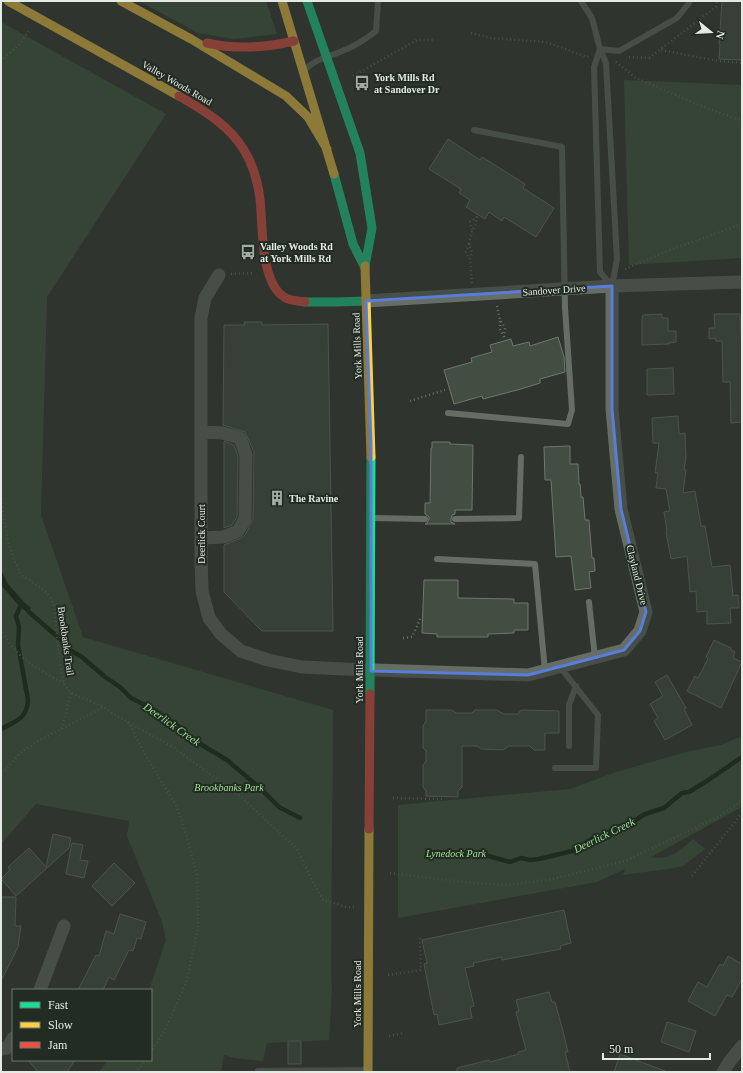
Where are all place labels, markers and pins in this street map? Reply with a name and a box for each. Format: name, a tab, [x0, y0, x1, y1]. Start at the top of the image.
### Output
place label: York Mills Rd at Sandover Dr	[374, 72, 440, 95]
bus stop icon: York Mills Rd at Sandover Dr	[353, 74, 371, 92]
place label: Valley Woods Rd at York Mills Rd	[260, 241, 333, 264]
bus stop icon: Valley Woods Rd at York Mills Rd	[239, 243, 257, 261]
building icon: The Ravine	[268, 489, 286, 507]
place label: The Ravine	[289, 493, 339, 504]

